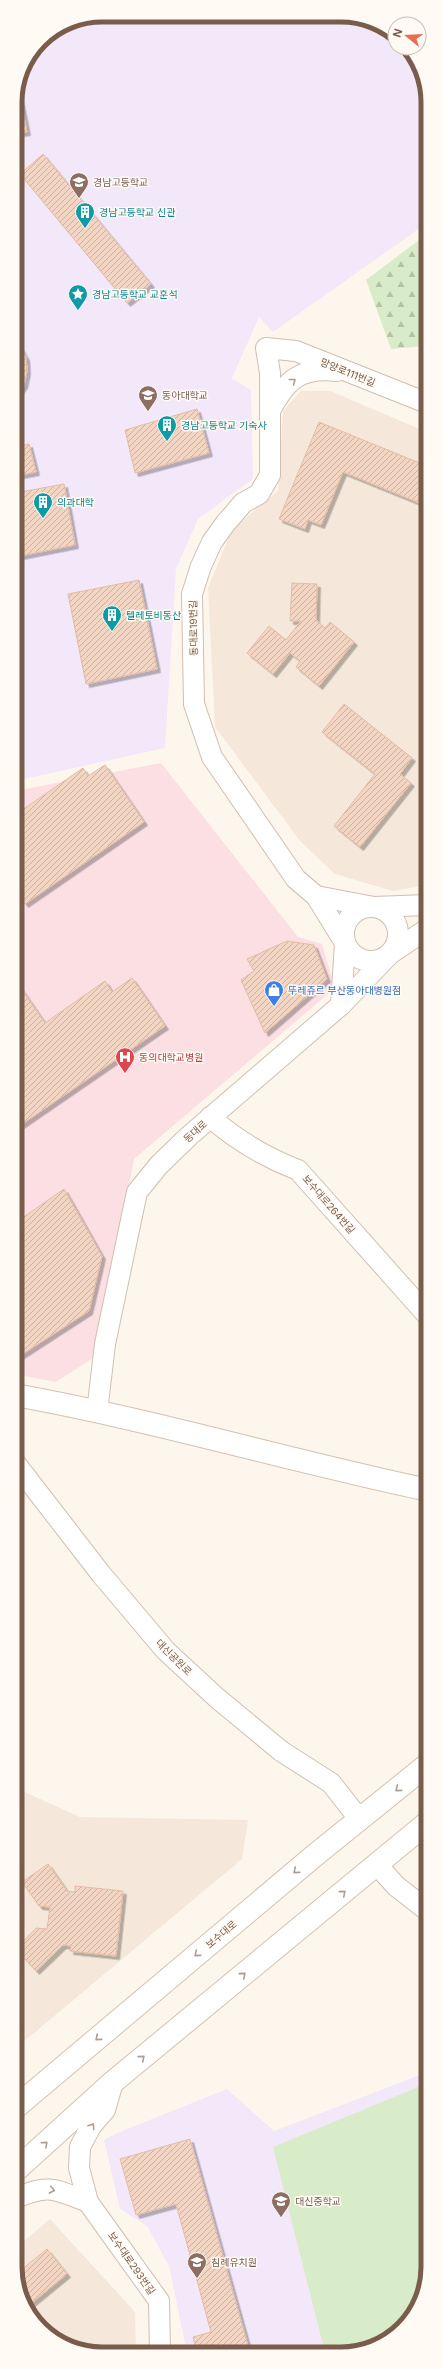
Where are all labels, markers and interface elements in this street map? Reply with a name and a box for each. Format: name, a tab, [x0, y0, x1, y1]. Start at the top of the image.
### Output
north arrow	[387, 16, 427, 56]
text: N	[390, 27, 405, 39]
school or university icon: 경남고등학교	[68, 171, 90, 199]
place label: 경남고등학교	[93, 176, 148, 188]
building icon: 경남고등학교 신관	[74, 201, 96, 229]
place label: 경남고등학교 신관	[99, 206, 176, 218]
place icon: 경남고등학교 교훈석	[67, 283, 89, 311]
place label: 경남고등학교 교훈석	[92, 288, 178, 300]
street label: 망양로111번길	[319, 356, 377, 388]
one-way arrow	[288, 378, 295, 385]
school or university icon: 동아대학교	[137, 384, 159, 412]
place label: 동아대학교	[162, 389, 208, 401]
building icon: 경남고등학교 기숙사	[156, 414, 178, 442]
place label: 경남고등학교 기숙사	[181, 419, 267, 431]
building icon: 의과대학	[32, 491, 54, 519]
place label: 의과대학	[57, 496, 95, 508]
street label: 동대로19번길	[187, 600, 199, 656]
building icon: 텔레토비동산	[101, 604, 123, 632]
place label: 텔레토비동산	[126, 609, 181, 621]
shop icon: 뚜레쥬르 부산동아대병원점	[263, 979, 285, 1007]
place label: 뚜레쥬르 부산동아대병원점	[288, 984, 401, 996]
hospital icon: 동의대학교병원	[114, 1046, 136, 1074]
place label: 동의대학교병원	[139, 1051, 203, 1063]
street label: 동대로	[181, 1117, 209, 1145]
street label: 보수대로264번길	[300, 1172, 358, 1236]
street label: 대신공원로	[153, 1636, 195, 1678]
one-way arrow	[395, 1784, 402, 1791]
one-way arrow	[294, 1866, 301, 1873]
one-way arrow	[338, 1890, 345, 1897]
street label: 보수대로	[203, 1918, 239, 1950]
one-way arrow	[194, 1950, 202, 1957]
one-way arrow	[238, 1973, 245, 1980]
one-way arrow	[95, 2033, 102, 2040]
one-way arrow	[138, 2055, 145, 2062]
one-way arrow	[88, 2123, 95, 2130]
one-way arrow	[40, 2141, 47, 2148]
one-way arrow	[49, 2185, 56, 2194]
school or university icon: 대신중학교	[270, 2190, 292, 2218]
place label: 대신중학교	[295, 2195, 341, 2207]
street label: 보수대로293번길	[106, 2229, 158, 2297]
school or university icon: 침례유치원	[186, 2251, 208, 2279]
place label: 침례유치원	[211, 2256, 257, 2268]

